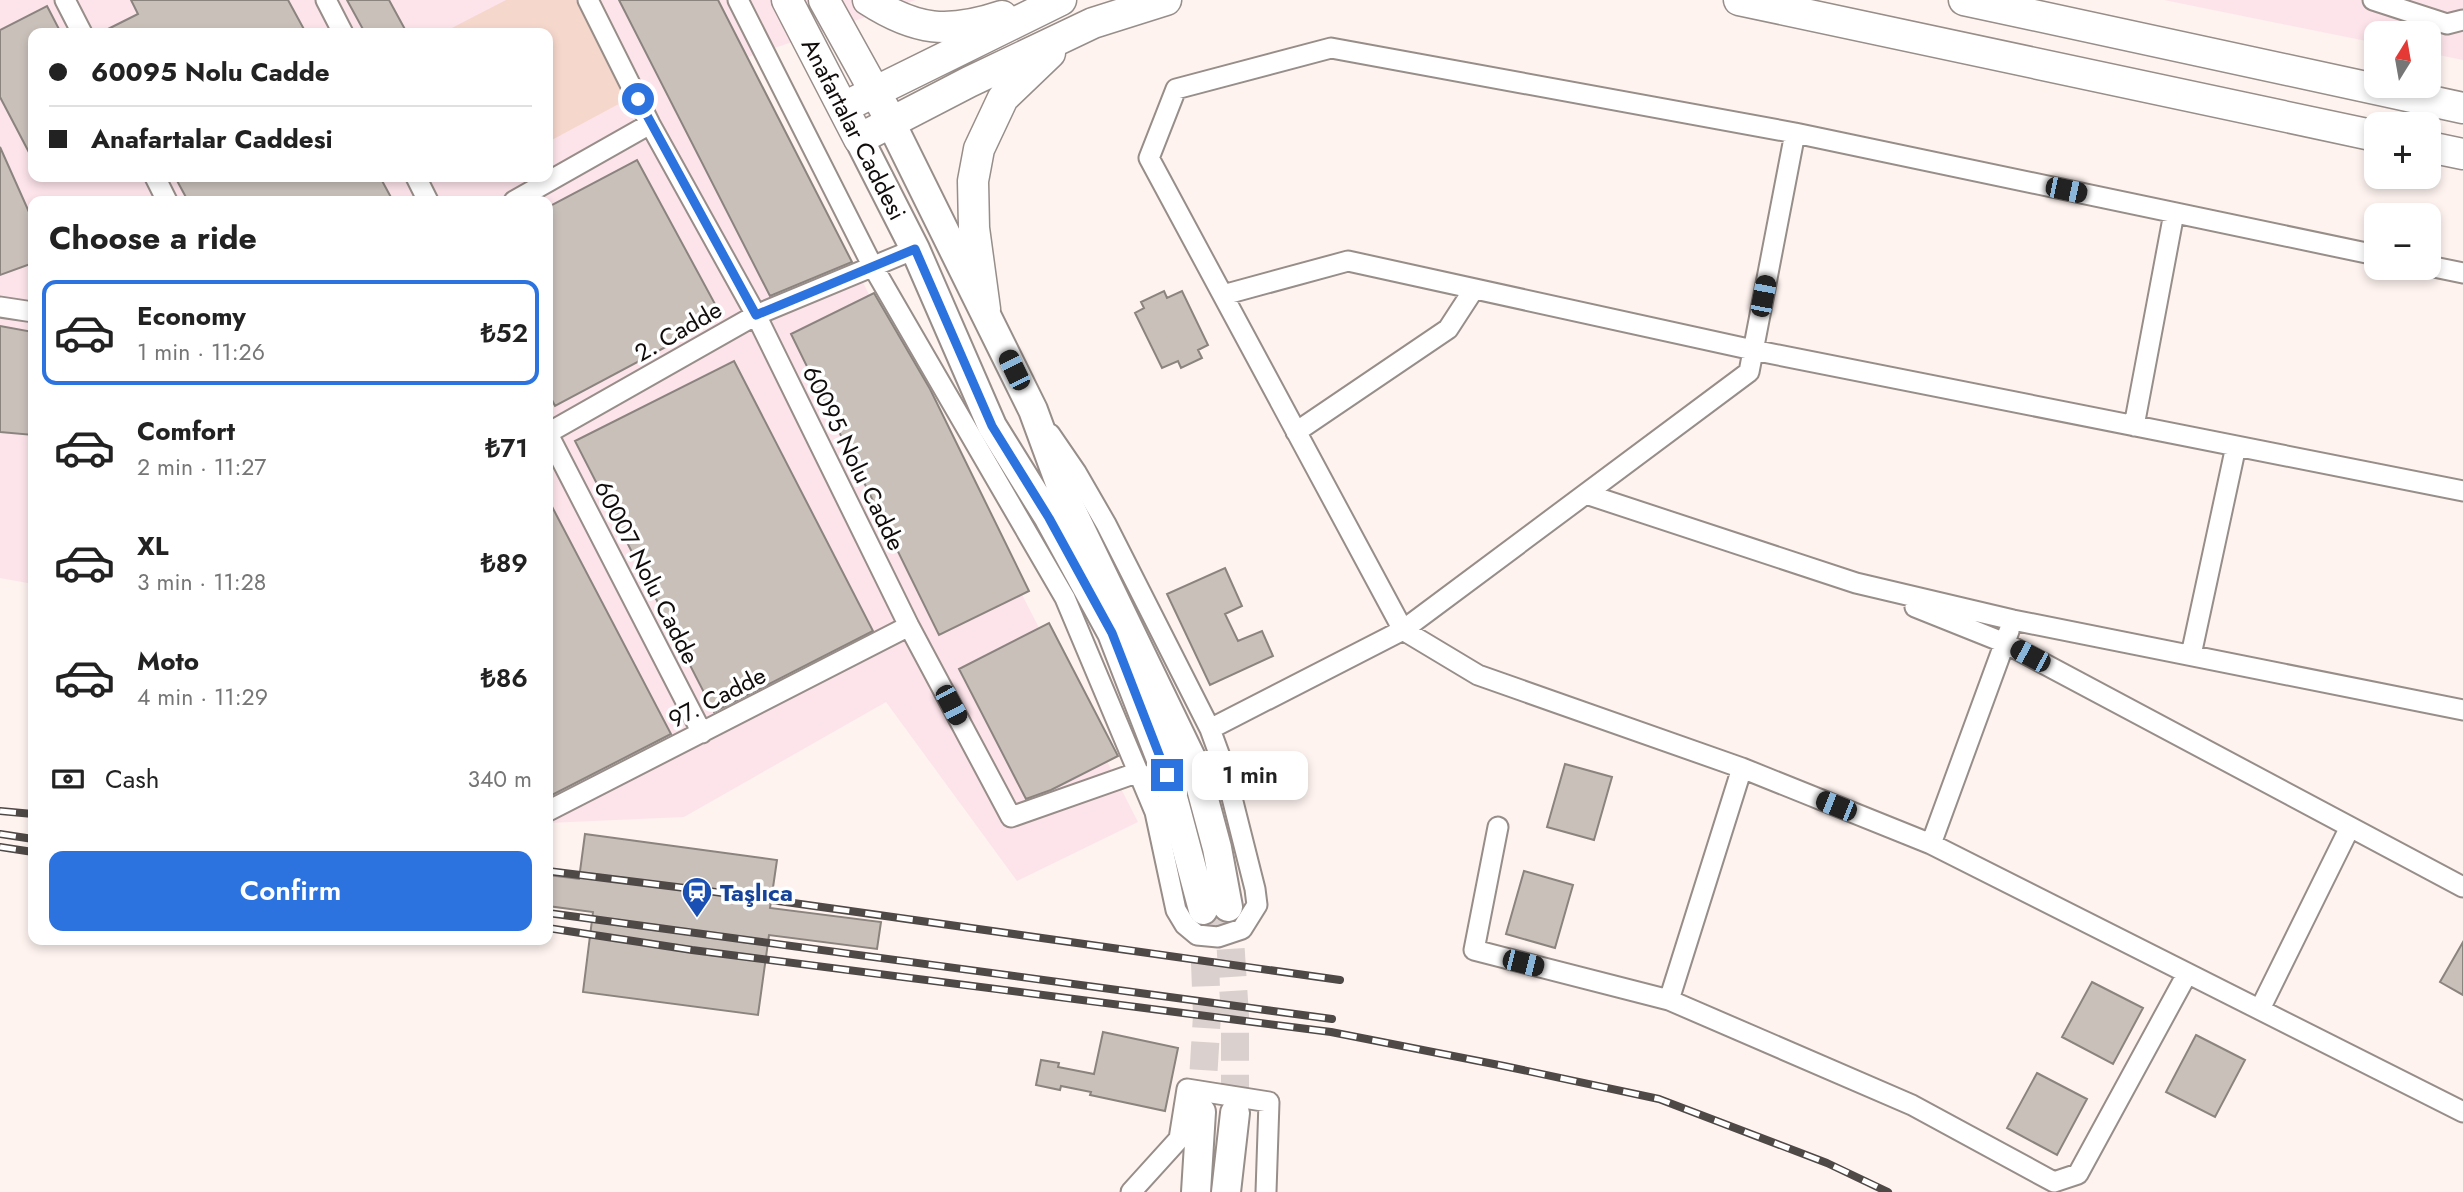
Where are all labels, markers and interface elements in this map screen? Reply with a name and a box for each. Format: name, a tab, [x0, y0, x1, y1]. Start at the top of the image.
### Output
north arrow	[2364, 21, 2441, 98]
map controls	[2364, 21, 2441, 280]
street label: Anafartalar Caddesi	[793, 32, 915, 226]
text: 60095 Nolu Cadde	[91, 53, 330, 91]
route start	[622, 83, 654, 115]
button: +	[2364, 112, 2441, 189]
text: Anafartalar Caddesi	[91, 120, 333, 158]
car	[2044, 175, 2089, 205]
button: −	[2364, 203, 2441, 280]
text: Choose a ride	[49, 215, 257, 261]
car	[1749, 273, 1778, 319]
street label: 2. Cadde	[628, 292, 728, 370]
text: Economy	[137, 297, 246, 335]
icon: car	[53, 301, 116, 364]
text: ₺52	[481, 314, 528, 352]
text: 1 min · 11:26	[137, 335, 265, 369]
car	[996, 347, 1033, 393]
street label: 60095 Nolu Cadde	[794, 360, 914, 556]
text: Comfort	[137, 412, 235, 450]
icon: car	[53, 416, 116, 479]
text: ₺71	[485, 429, 528, 467]
text: 2 min · 11:27	[137, 450, 266, 484]
street label: 60007 Nolu Cadde	[586, 474, 708, 670]
text: XL	[137, 527, 169, 565]
icon: car	[53, 531, 116, 594]
text: ₺89	[481, 544, 528, 582]
text: 3 min · 11:28	[137, 565, 266, 599]
car	[2007, 637, 2054, 675]
text: Moto	[137, 642, 199, 680]
icon: car	[53, 646, 116, 709]
street label: 97. Cadde	[662, 657, 772, 737]
text: ₺86	[481, 659, 528, 697]
text: 4 min · 11:29	[137, 680, 268, 714]
car	[932, 682, 971, 728]
callout: 1 min	[1192, 750, 1307, 800]
text: 1 min	[1222, 758, 1278, 792]
route end	[1151, 759, 1183, 791]
icon: cash	[49, 760, 87, 798]
text: Cash	[105, 760, 159, 798]
text: 340 m	[467, 762, 532, 796]
car	[1813, 788, 1860, 824]
button: Confirm	[49, 851, 532, 931]
station icon: Taşlıca	[680, 875, 714, 919]
place label: Taşlıca	[720, 875, 793, 910]
car	[1501, 948, 1546, 978]

